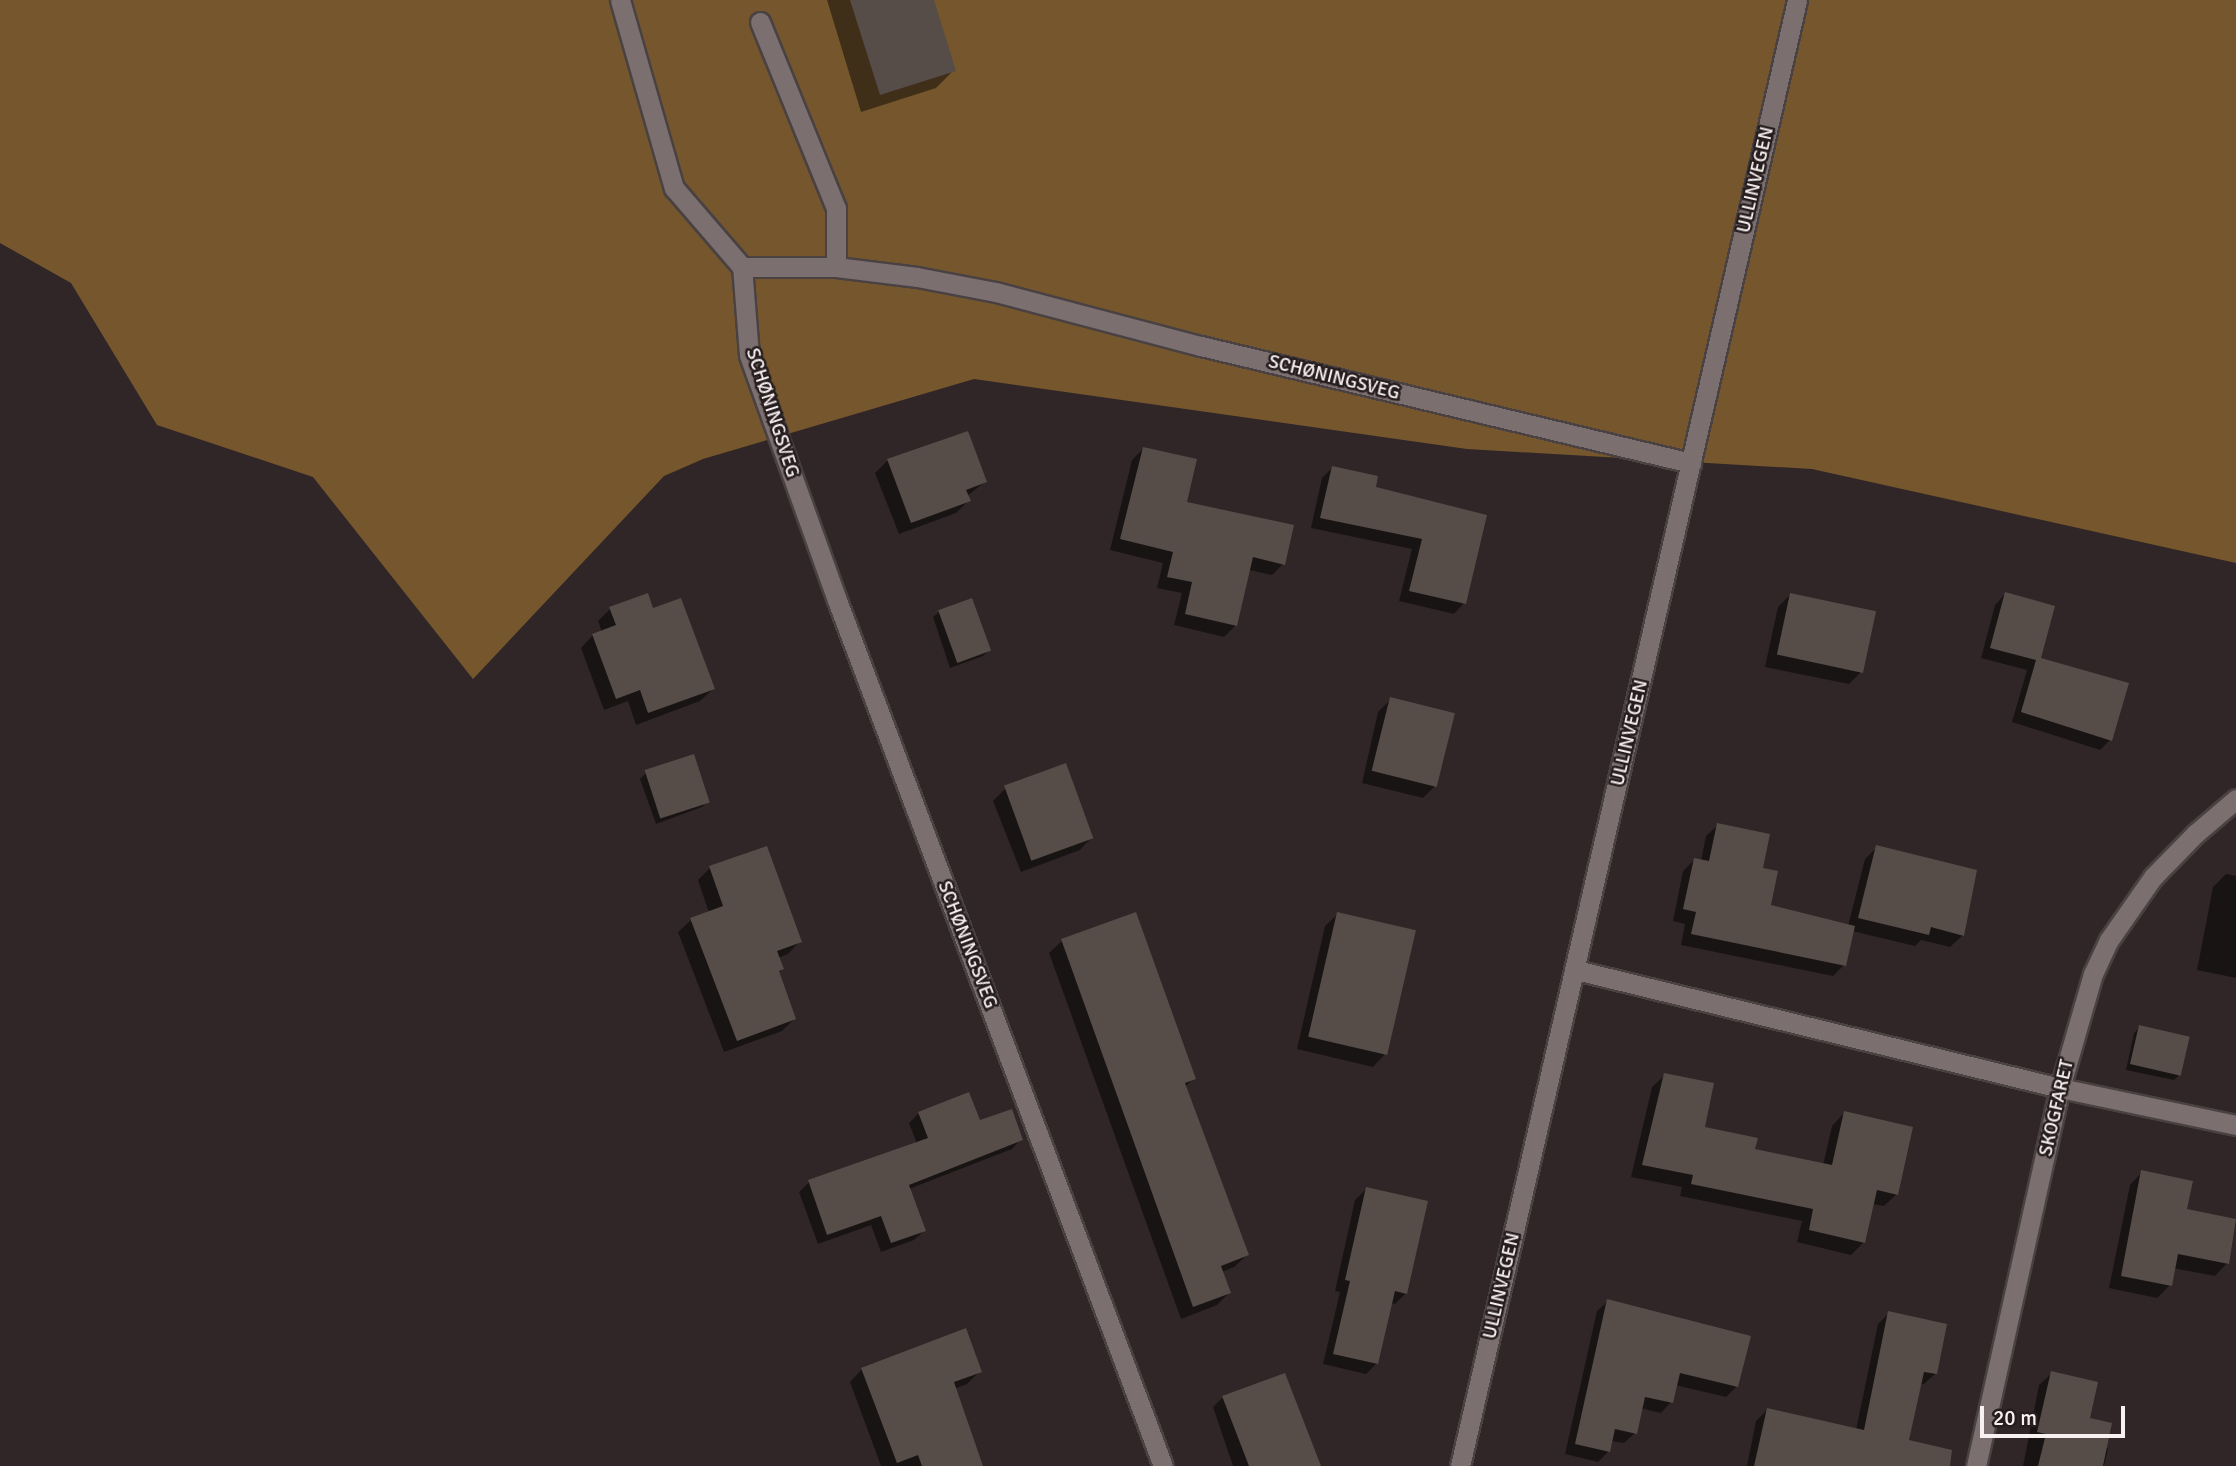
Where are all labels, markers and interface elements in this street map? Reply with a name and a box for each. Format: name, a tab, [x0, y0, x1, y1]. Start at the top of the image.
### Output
street label: ULLINVEGEN	[1733, 125, 1779, 235]
street label: SCHØNINGSVEG	[740, 345, 804, 481]
street label: SCHØNINGSVEG	[1266, 351, 1402, 405]
street label: ULLINVEGEN	[1607, 678, 1653, 788]
street label: SCHØNINGSVEG	[932, 878, 1002, 1012]
street label: SKOGFARET	[2035, 1058, 2079, 1158]
street label: ULLINVEGEN	[1479, 1231, 1525, 1341]
scale bar	[1984, 1392, 2129, 1436]
text: 20 m	[1993, 1405, 2037, 1431]

